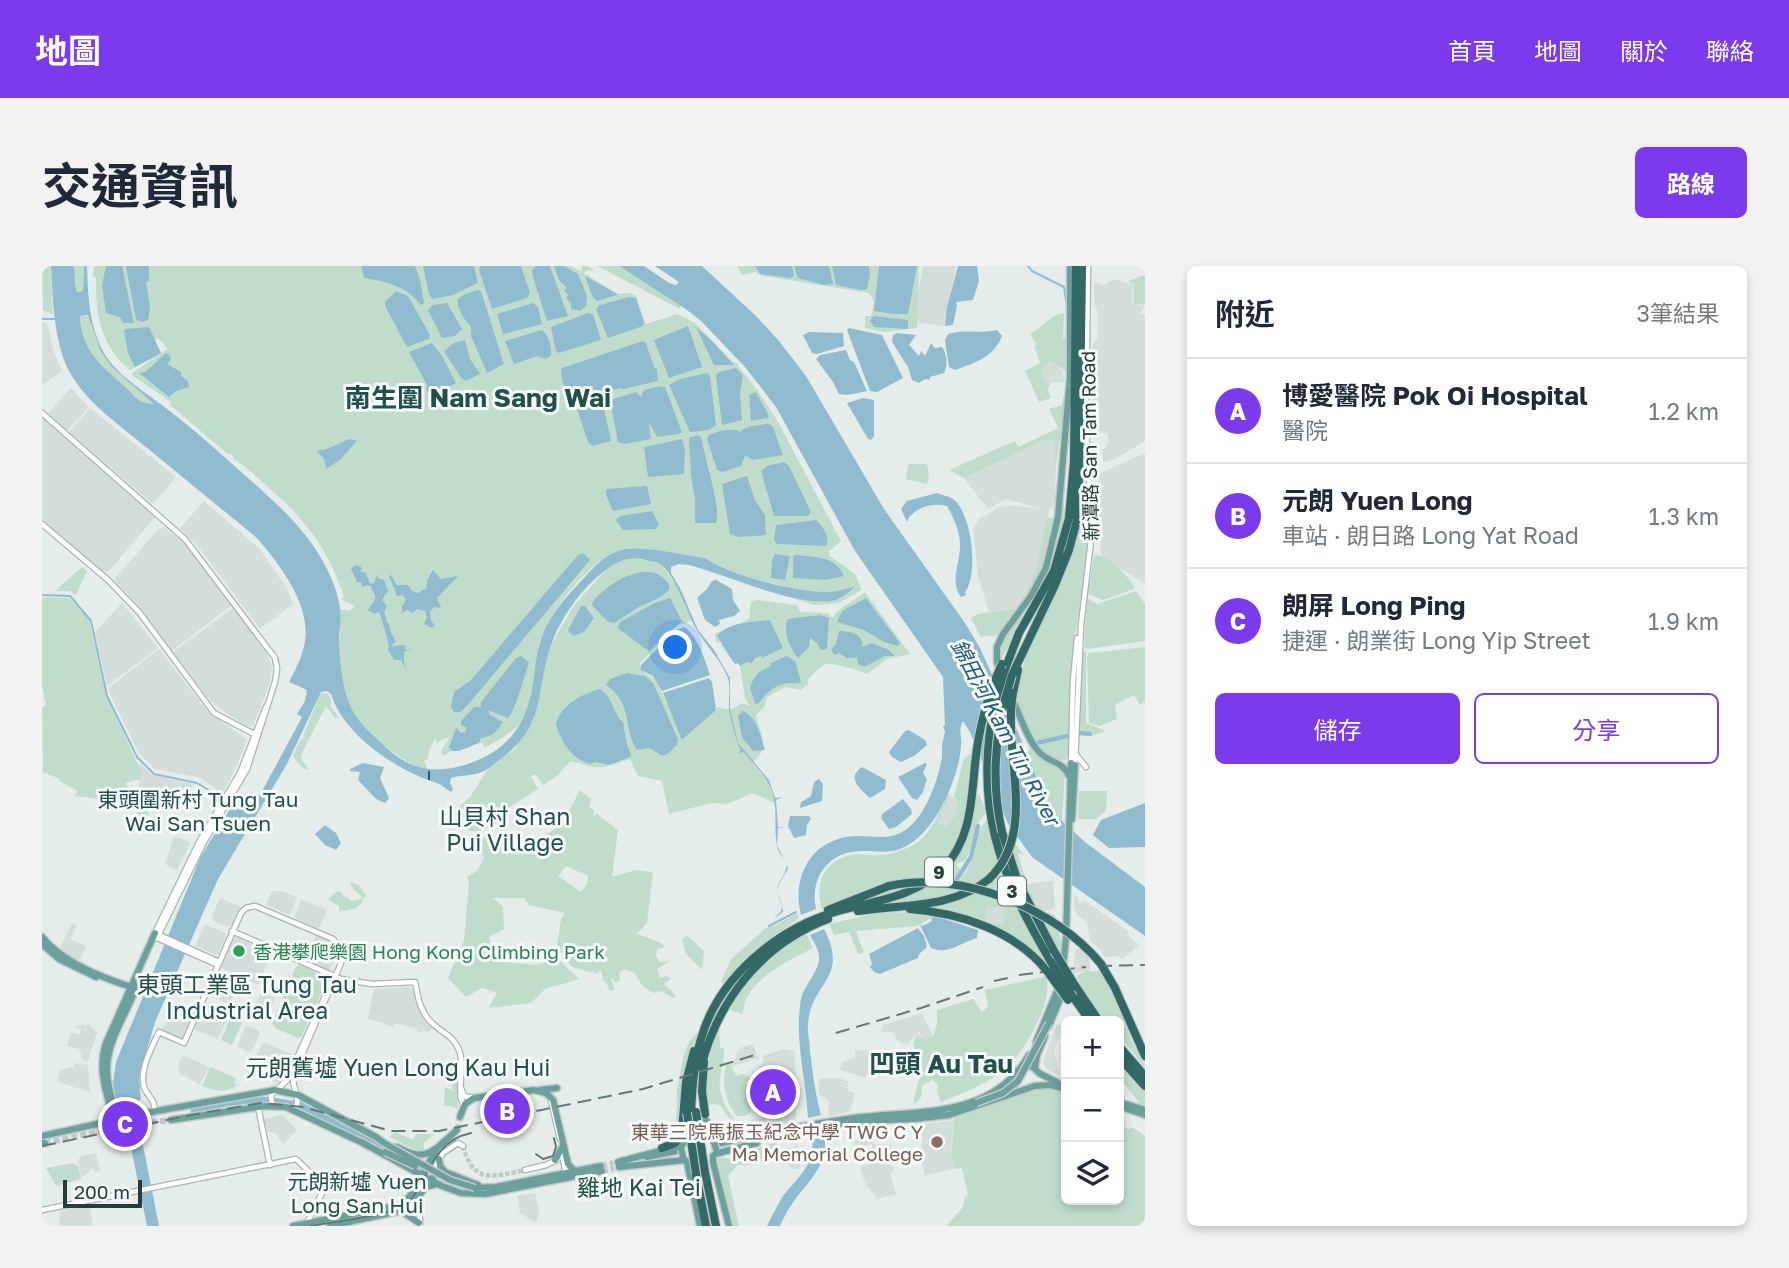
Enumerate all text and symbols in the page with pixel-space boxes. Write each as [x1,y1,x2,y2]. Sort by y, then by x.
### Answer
text: 地圖 [35,31,101,70]
text: 首頁 [1448,36,1496,65]
text: 地圖 [1534,36,1582,65]
text: 關於 [1620,36,1668,65]
text: 聯絡 [1706,36,1754,65]
button: 路線 [1635,147,1747,218]
text: 交通資訊 [42,156,238,215]
text: 附近 [1215,296,1275,332]
text: 3筆結果 [1637,299,1719,327]
street label: 新潭路 San Tam Road [1076,351,1102,541]
text: 博愛醫院 Pok Oi Hospital [1282,380,1588,411]
district label: 南生圍 Nam Sang Wai [345,382,611,413]
text: A [1230,397,1246,425]
text: 1.2 km [1649,397,1719,425]
text: 醫院 [1282,416,1328,444]
text: 元朗 Yuen Long [1282,485,1473,516]
text: B [1230,502,1246,530]
text: 1.3 km [1648,502,1719,530]
text: 車站 · 朗日路 Long Yat Road [1282,521,1579,549]
text: 朗屏 Long Ping [1282,590,1465,621]
text: C [1230,607,1246,635]
text: 1.9 km [1648,607,1719,635]
text: 捷運 · 朗業街 Long Yip Street [1282,626,1591,654]
your location [658,630,692,664]
water label: 錦田河 Kam Tin River [946,635,1067,832]
button: 儲存 [1215,693,1460,764]
button: 分享 [1474,693,1719,764]
district label: 東頭圍新村 Tung Tau Wai San Tsuen [98,786,298,836]
district label: 山貝村 Shan Pui Village [440,802,570,856]
road number: 9 [925,858,953,886]
road number: 3 [998,876,1026,906]
place label: 香港攀爬樂園 Hong Kong Climbing Park [253,940,605,963]
marker: 香港攀爬樂園 Hong Kong Climbing Park [231,943,247,959]
district label: 東頭工業區 Tung Tau Industrial Area [137,970,357,1024]
map controls [1061,1016,1124,1205]
button: + [1061,1016,1124,1079]
district label: 凹頭 Au Tau [869,1048,1013,1079]
district label: 元朗舊墟 Yuen Long Kau Hui [246,1053,550,1081]
pin: A [750,1066,796,1118]
button: − [1061,1079,1124,1142]
pin: B [484,1085,530,1137]
pin: C [102,1098,148,1150]
place label: 東華三院馬振玉紀念中學 TWG C Y Ma Memorial College [631,1120,923,1165]
marker: 東華三院馬振玉紀念中學 TWG C Y Ma Memorial College [929,1134,945,1150]
button: layers [1061,1142,1124,1205]
district label: 元朗新墟 Yuen Long San Hui [287,1168,427,1218]
district label: 雞地 Kai Tei [577,1173,701,1201]
scale bar [63,1177,142,1209]
text: 200 m [74,1180,130,1203]

